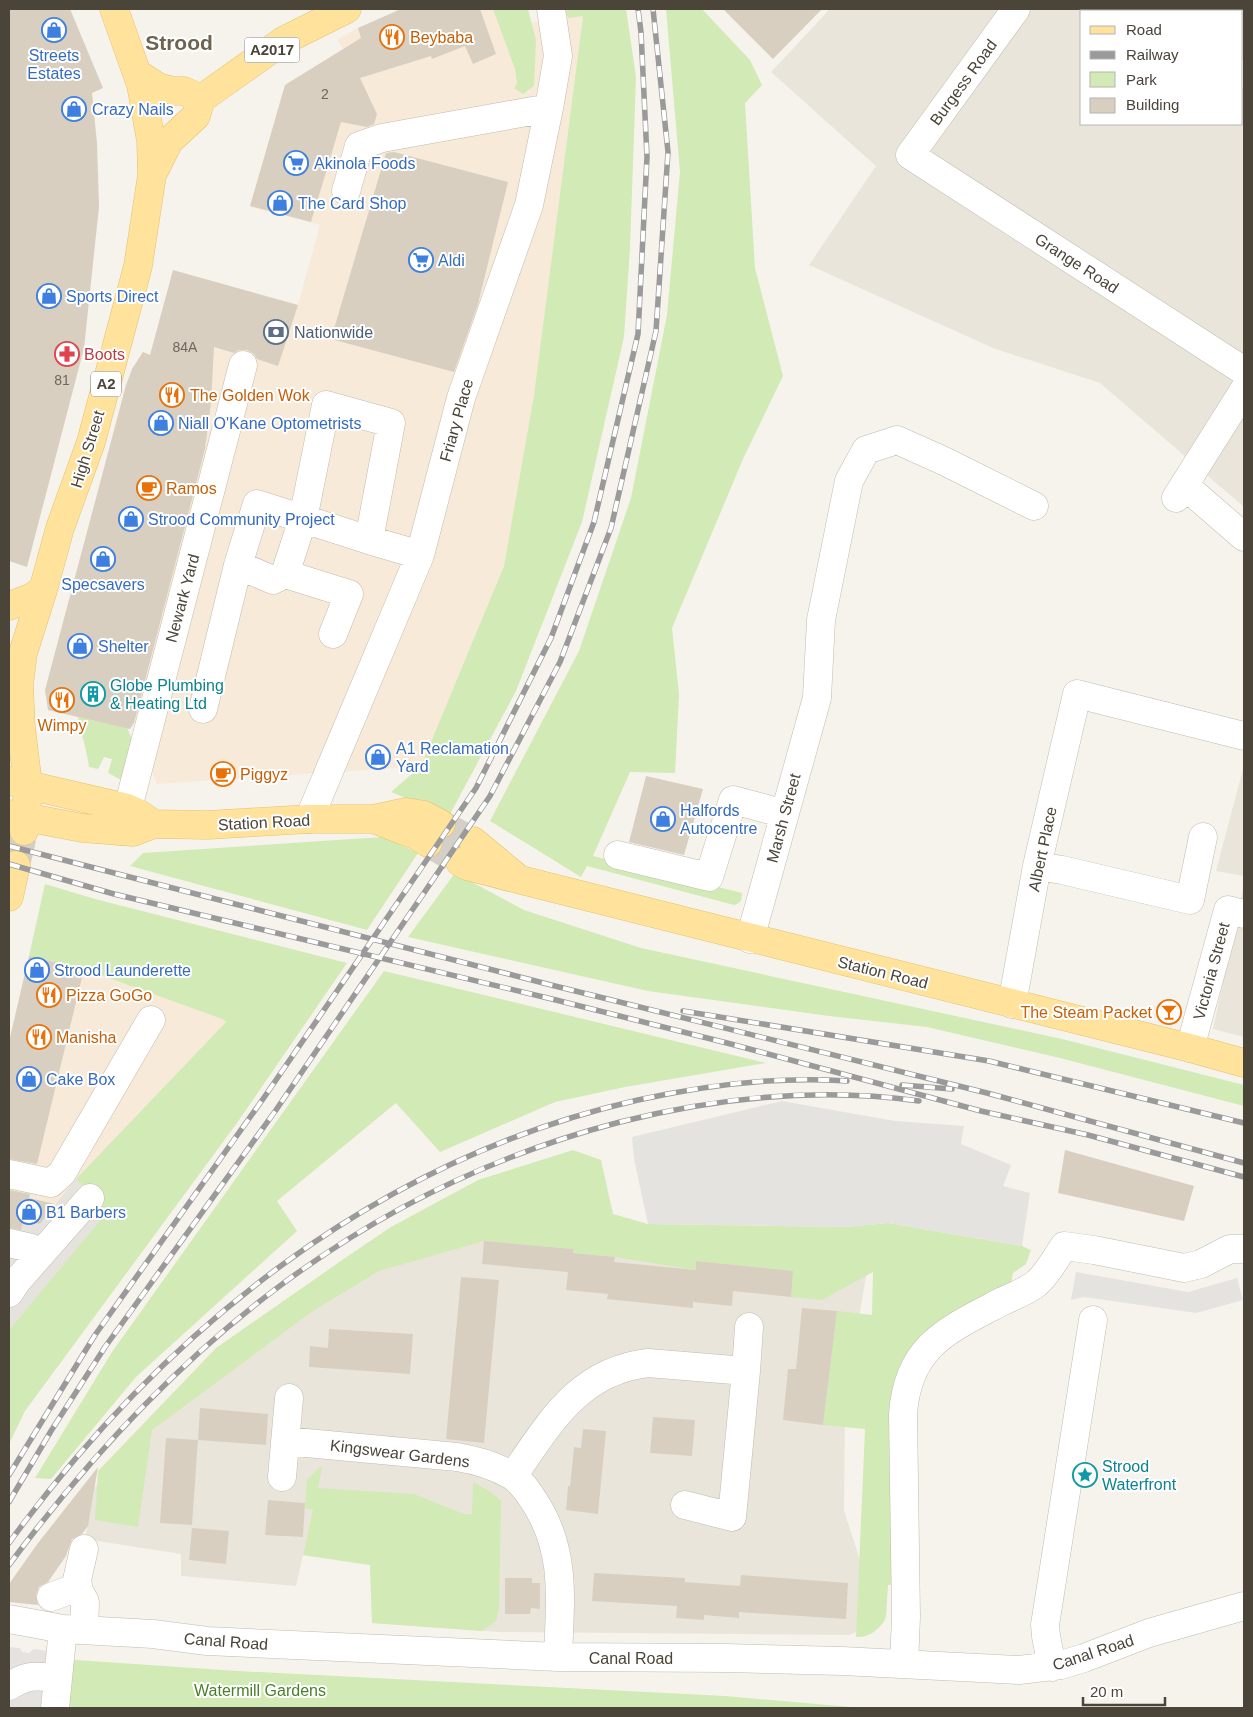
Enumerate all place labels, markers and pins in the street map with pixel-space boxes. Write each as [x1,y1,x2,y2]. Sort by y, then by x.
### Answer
shop icon: Streets Estates [41,17,67,43]
restaurant icon: Beybaba [379,24,405,50]
place label: Beybaba [410,29,473,46]
place label: Streets Estates [27,47,81,82]
shop icon: Crazy Nails [61,96,87,122]
place label: Crazy Nails [92,101,174,118]
supermarket icon: Akinola Foods [283,150,309,176]
place label: Akinola Foods [314,155,415,172]
shop icon: The Card Shop [267,190,293,216]
place label: The Card Shop [298,195,407,212]
supermarket icon: Aldi [408,247,434,273]
place label: Aldi [438,252,465,269]
shop icon: Sports Direct [36,283,62,309]
place label: Sports Direct [66,288,159,305]
bank icon: Nationwide [263,319,289,345]
place label: Nationwide [294,324,373,341]
pharmacy icon: Boots [54,341,80,367]
place label: Boots [84,346,125,363]
restaurant icon: The Golden Wok [159,382,185,408]
place label: The Golden Wok [190,387,311,404]
shop icon: Niall O'Kane Optometrists [148,410,174,436]
place label: Niall O'Kane Optometrists [178,415,362,432]
cafe icon: Ramos [136,475,162,501]
place label: Ramos [166,480,217,497]
shop icon: Strood Community Project [118,506,144,532]
place label: Strood Community Project [148,511,335,528]
shop icon: Specsavers [90,546,116,572]
place label: Specsavers [61,576,145,593]
shop icon: Shelter [67,633,93,659]
place label: Shelter [98,638,149,655]
place label: Globe Plumbing & Heating Ltd [110,677,224,712]
building icon: Globe Plumbing & Heating Ltd [80,681,106,707]
restaurant icon: Wimpy [49,687,75,713]
place label: Wimpy [38,717,86,734]
place label: A1 Reclamation Yard [396,740,509,775]
shop icon: A1 Reclamation Yard [365,744,391,770]
cafe icon: Piggyz [210,761,236,787]
place label: Piggyz [240,766,288,783]
place label: Halfords Autocentre [680,802,757,837]
shop icon: Halfords Autocentre [650,806,676,832]
shop icon: Strood Launderette [24,957,50,983]
place label: Strood Launderette [54,962,191,979]
restaurant icon: Pizza GoGo [36,982,62,1008]
place label: Pizza GoGo [66,987,152,1004]
bar icon: The Steam Packet [1156,999,1182,1025]
place label: The Steam Packet [1020,1004,1153,1021]
restaurant icon: Manisha [26,1024,52,1050]
place label: Manisha [56,1029,117,1046]
shop icon: Cake Box [16,1066,42,1092]
place label: Cake Box [46,1071,115,1088]
shop icon: B1 Barbers [16,1199,42,1225]
place label: B1 Barbers [46,1204,126,1221]
place label: Strood Waterfront [1102,1458,1177,1493]
place icon: Strood Waterfront [1072,1462,1098,1488]

